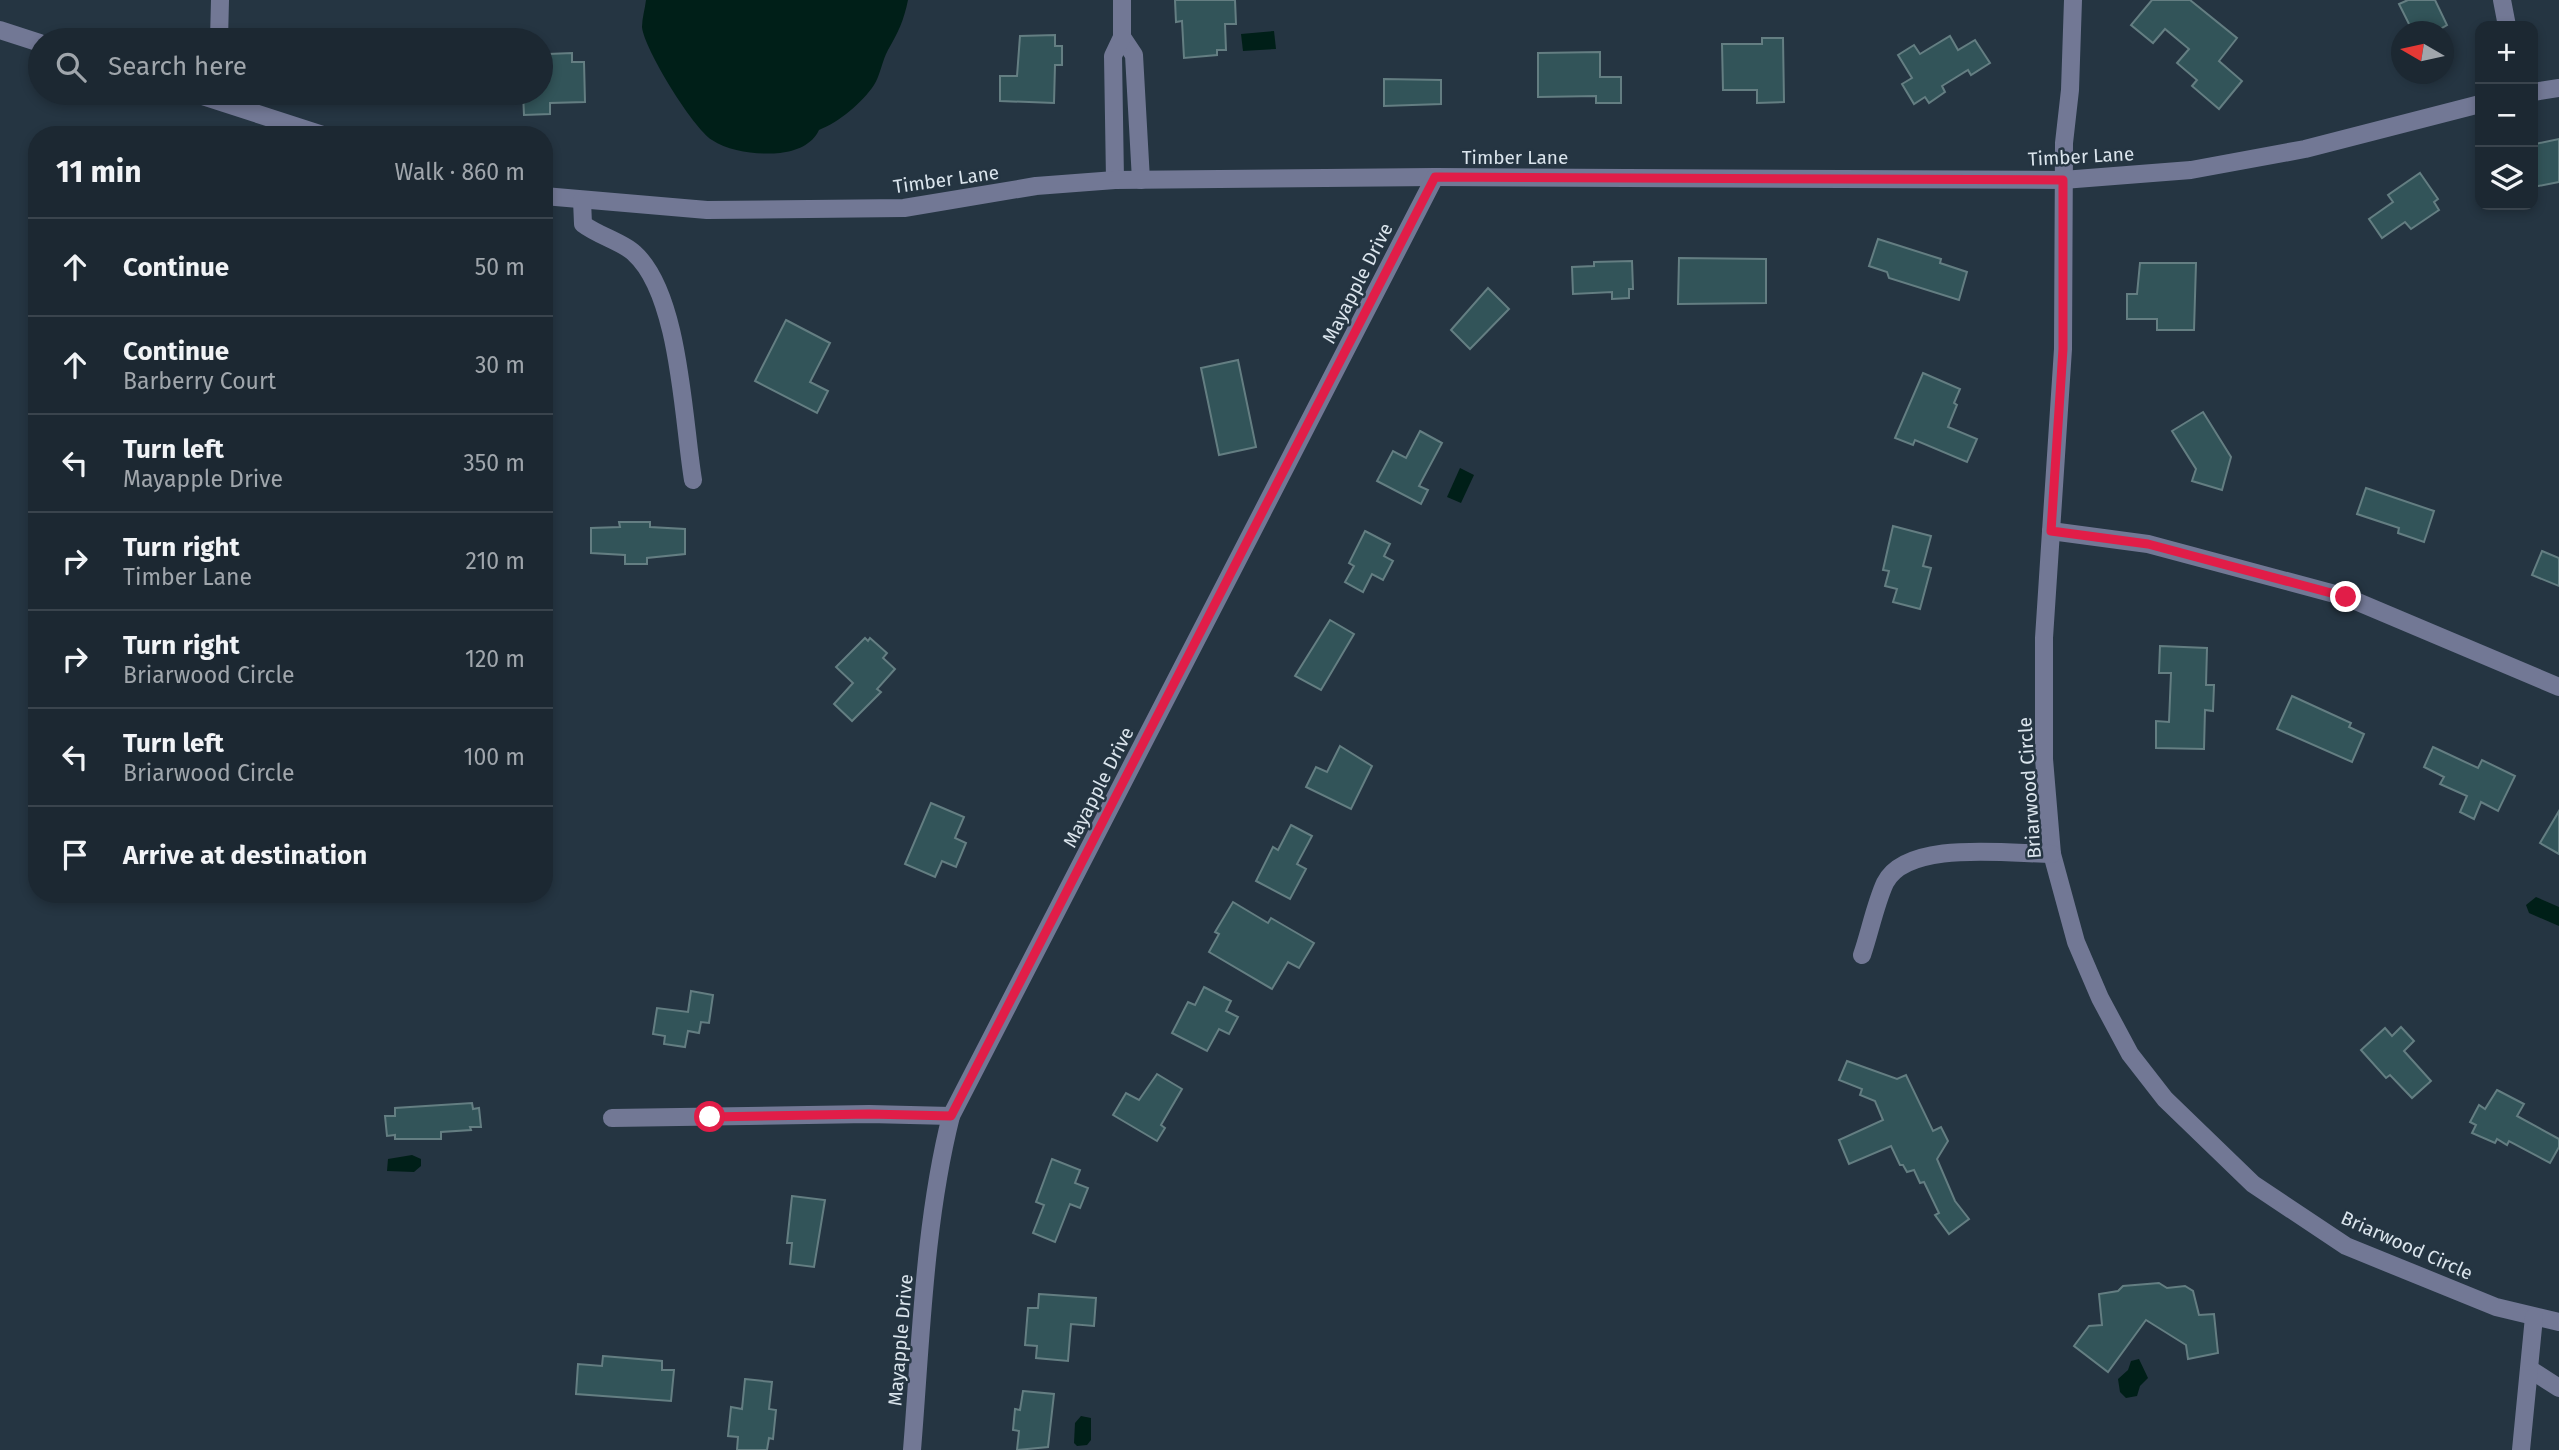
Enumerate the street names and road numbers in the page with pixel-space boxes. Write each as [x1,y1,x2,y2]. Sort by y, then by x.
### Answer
street label: Timber Lane [2027,142,2135,171]
street label: Timber Lane [1462,146,1568,169]
street label: Timber Lane [892,161,1000,198]
street label: Mayapple Drive [1317,219,1398,347]
street label: Briarwood Circle [2013,716,2046,860]
street label: Mayapple Drive [1058,723,1139,851]
street label: Briarwood Circle [2337,1206,2476,1285]
street label: Mayapple Drive [883,1273,918,1407]

